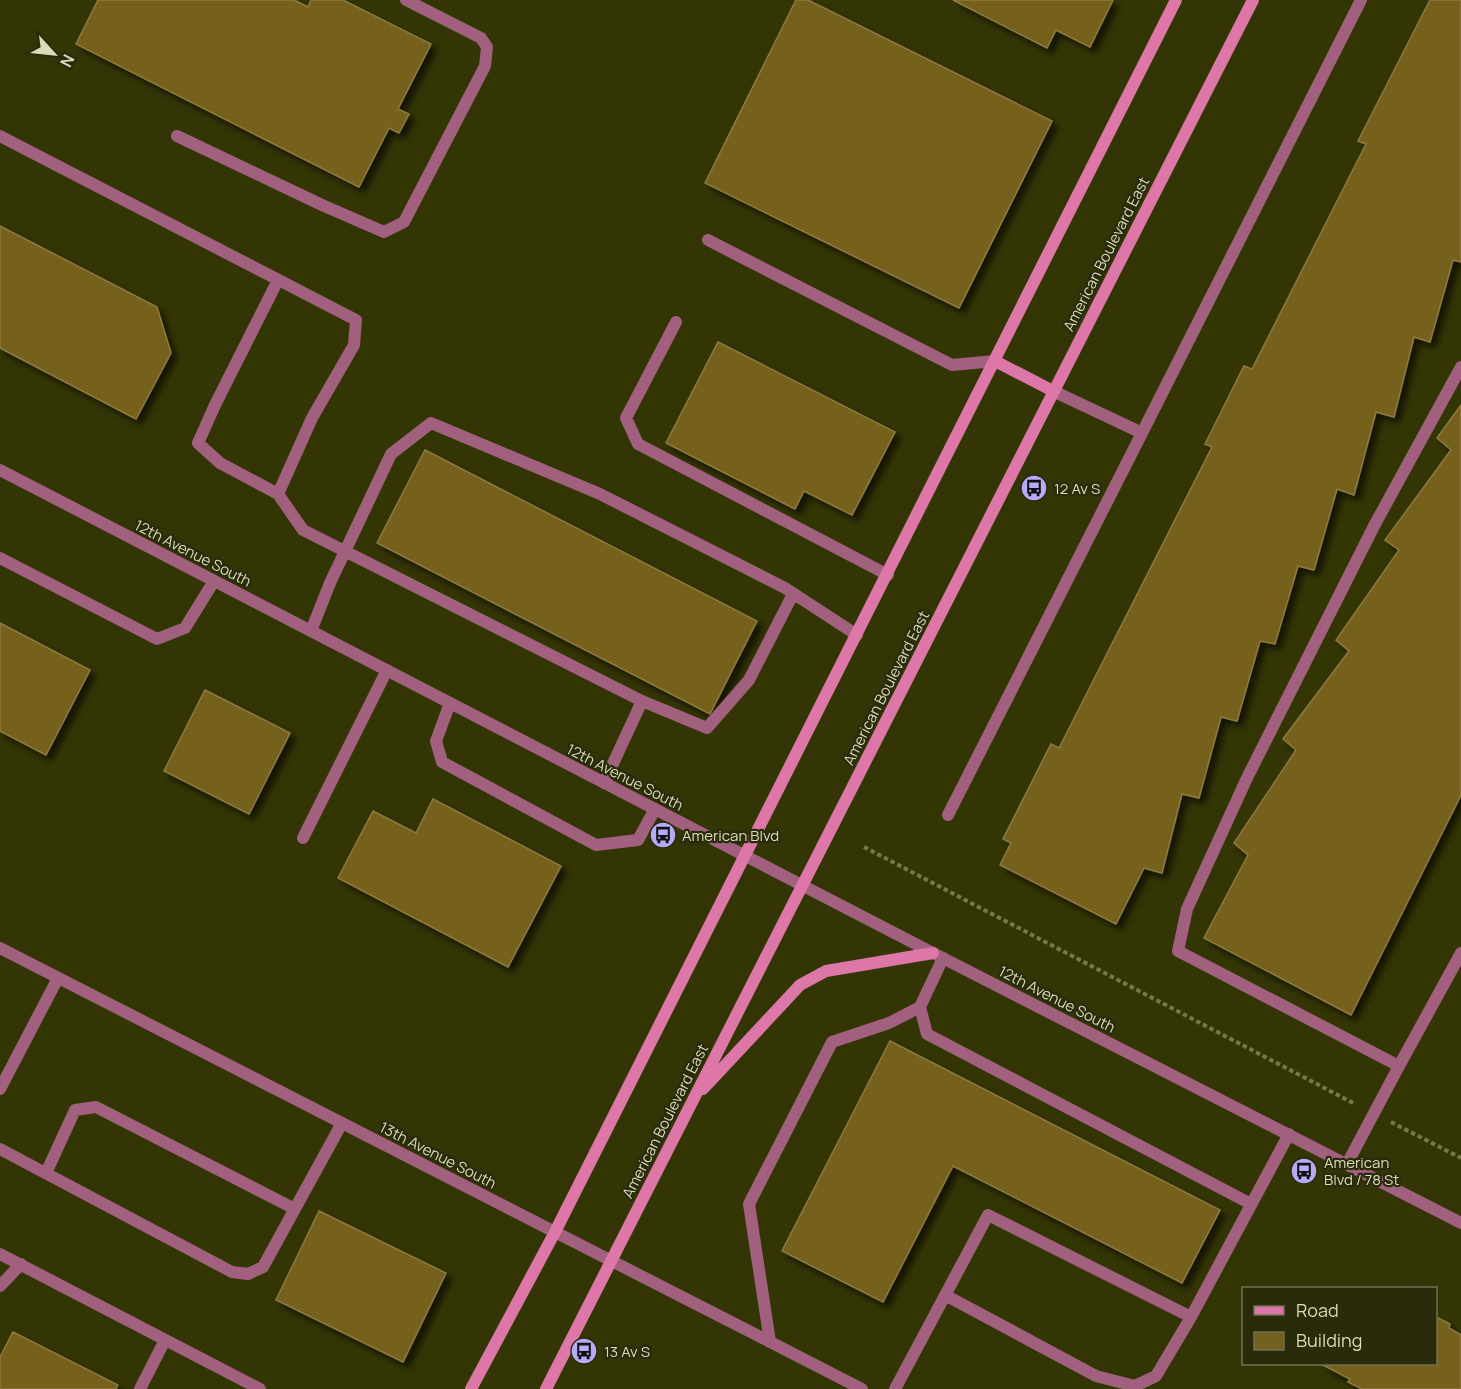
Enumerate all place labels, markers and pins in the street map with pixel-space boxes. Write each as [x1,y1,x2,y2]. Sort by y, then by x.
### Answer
bus stop icon: 12 Av S [1019,473,1049,503]
place label: 12 Av S [1054,478,1100,499]
bus stop icon: American Blvd [648,820,678,850]
place label: American Blvd [682,825,779,846]
place label: American Blvd / 78 St [1324,1152,1399,1190]
bus stop icon: American Blvd / 78 St [1289,1156,1319,1186]
bus stop icon: 13 Av S [569,1336,599,1366]
place label: 13 Av S [604,1341,650,1362]

